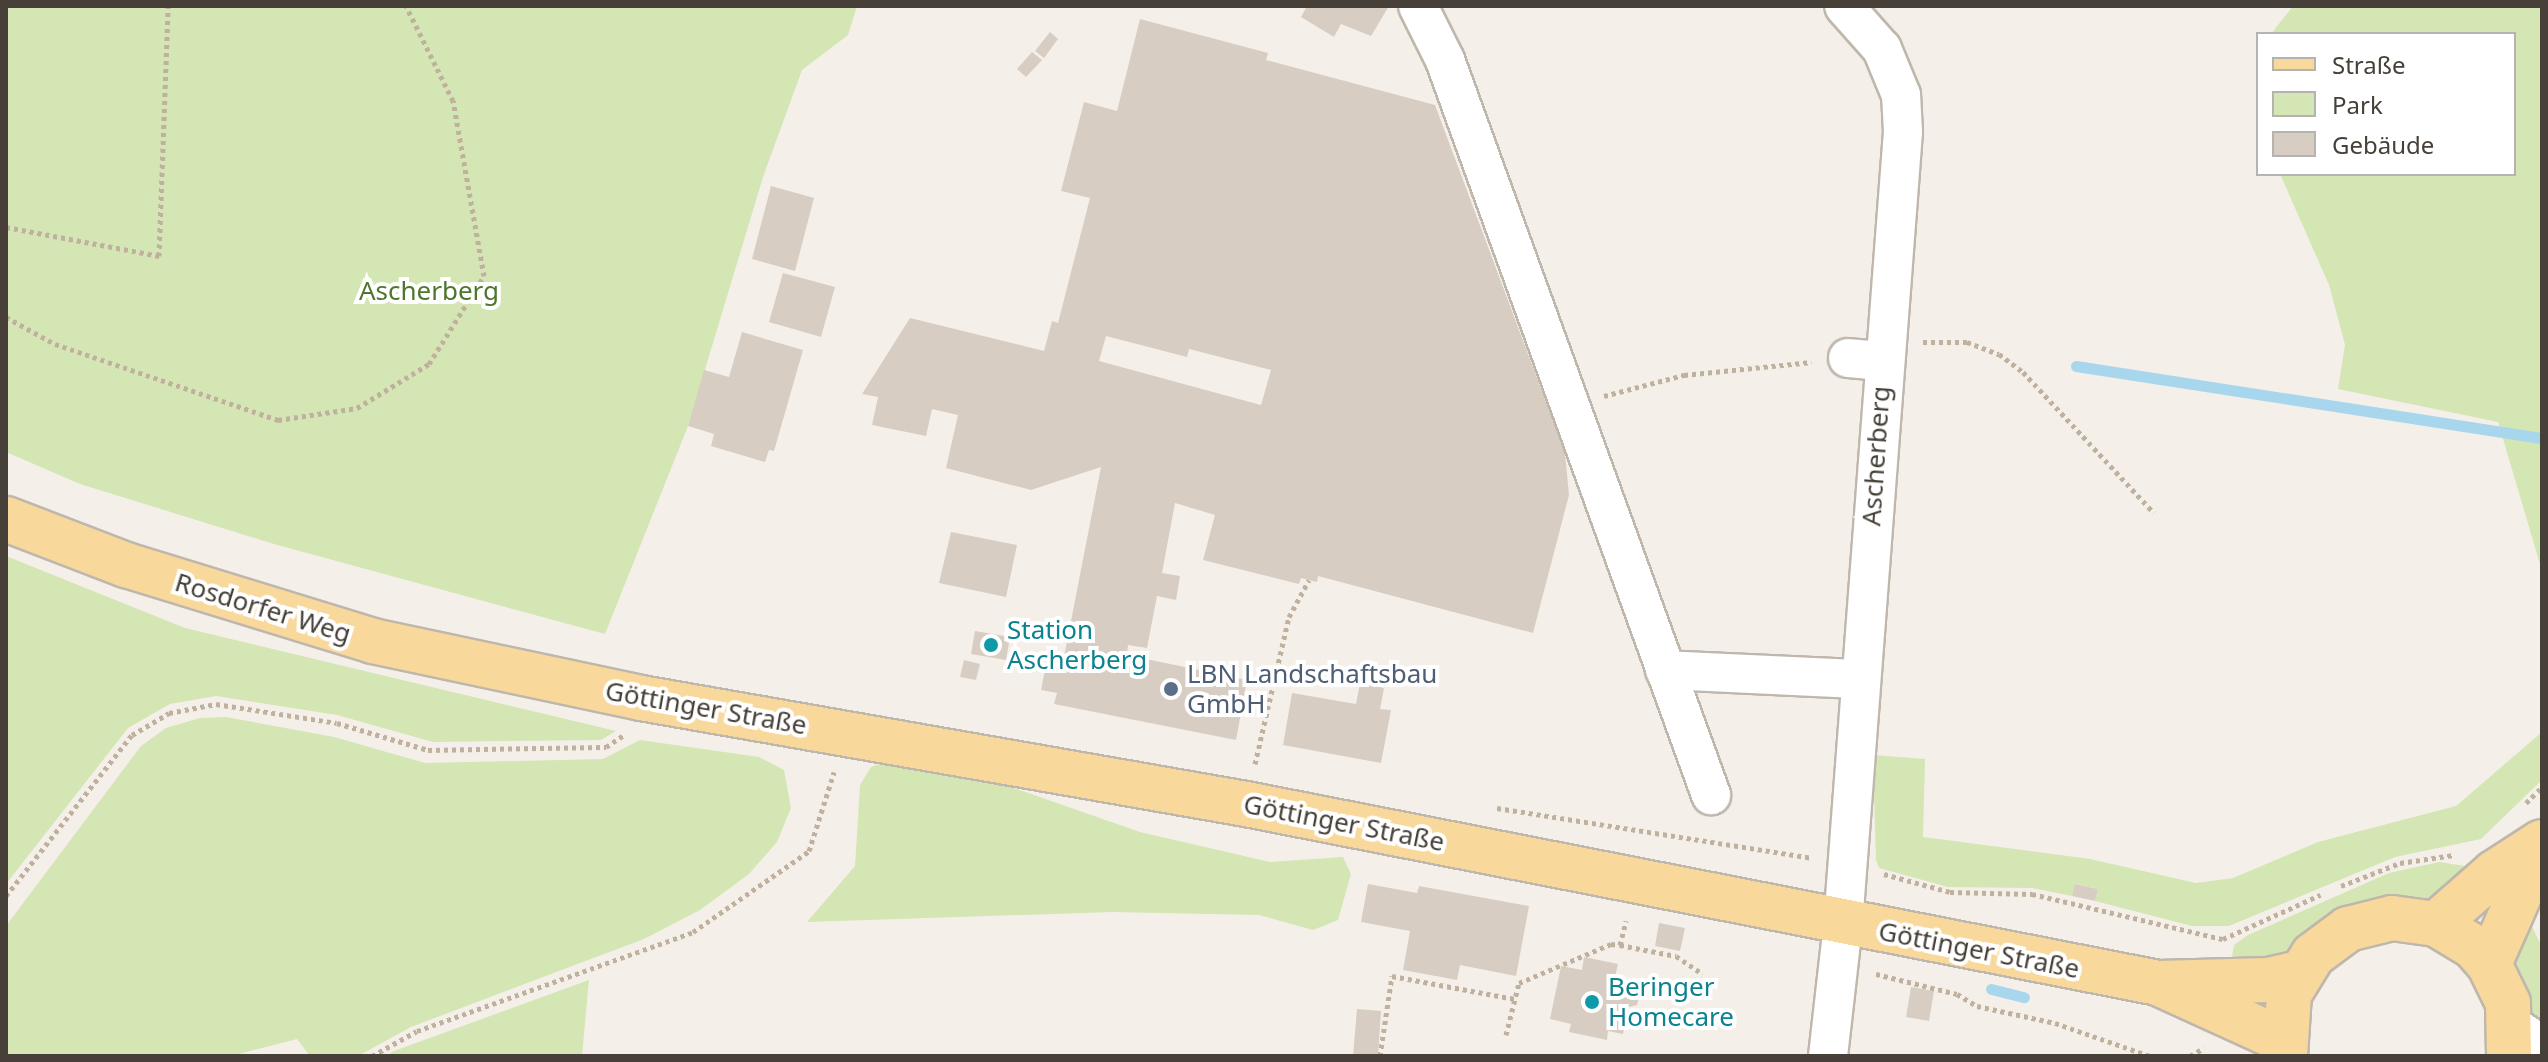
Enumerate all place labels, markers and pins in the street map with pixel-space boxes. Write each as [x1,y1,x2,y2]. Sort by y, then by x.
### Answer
place label: Station Ascherberg [1007,614,1147,676]
marker: Station Ascherberg [982,636,1000,654]
place label: LBN Landschaftsbau GmbH [1187,658,1437,720]
marker: LBN Landschaftsbau GmbH [1162,680,1180,698]
place label: Beringer Homecare [1608,971,1734,1032]
marker: Beringer Homecare [1583,993,1601,1011]

